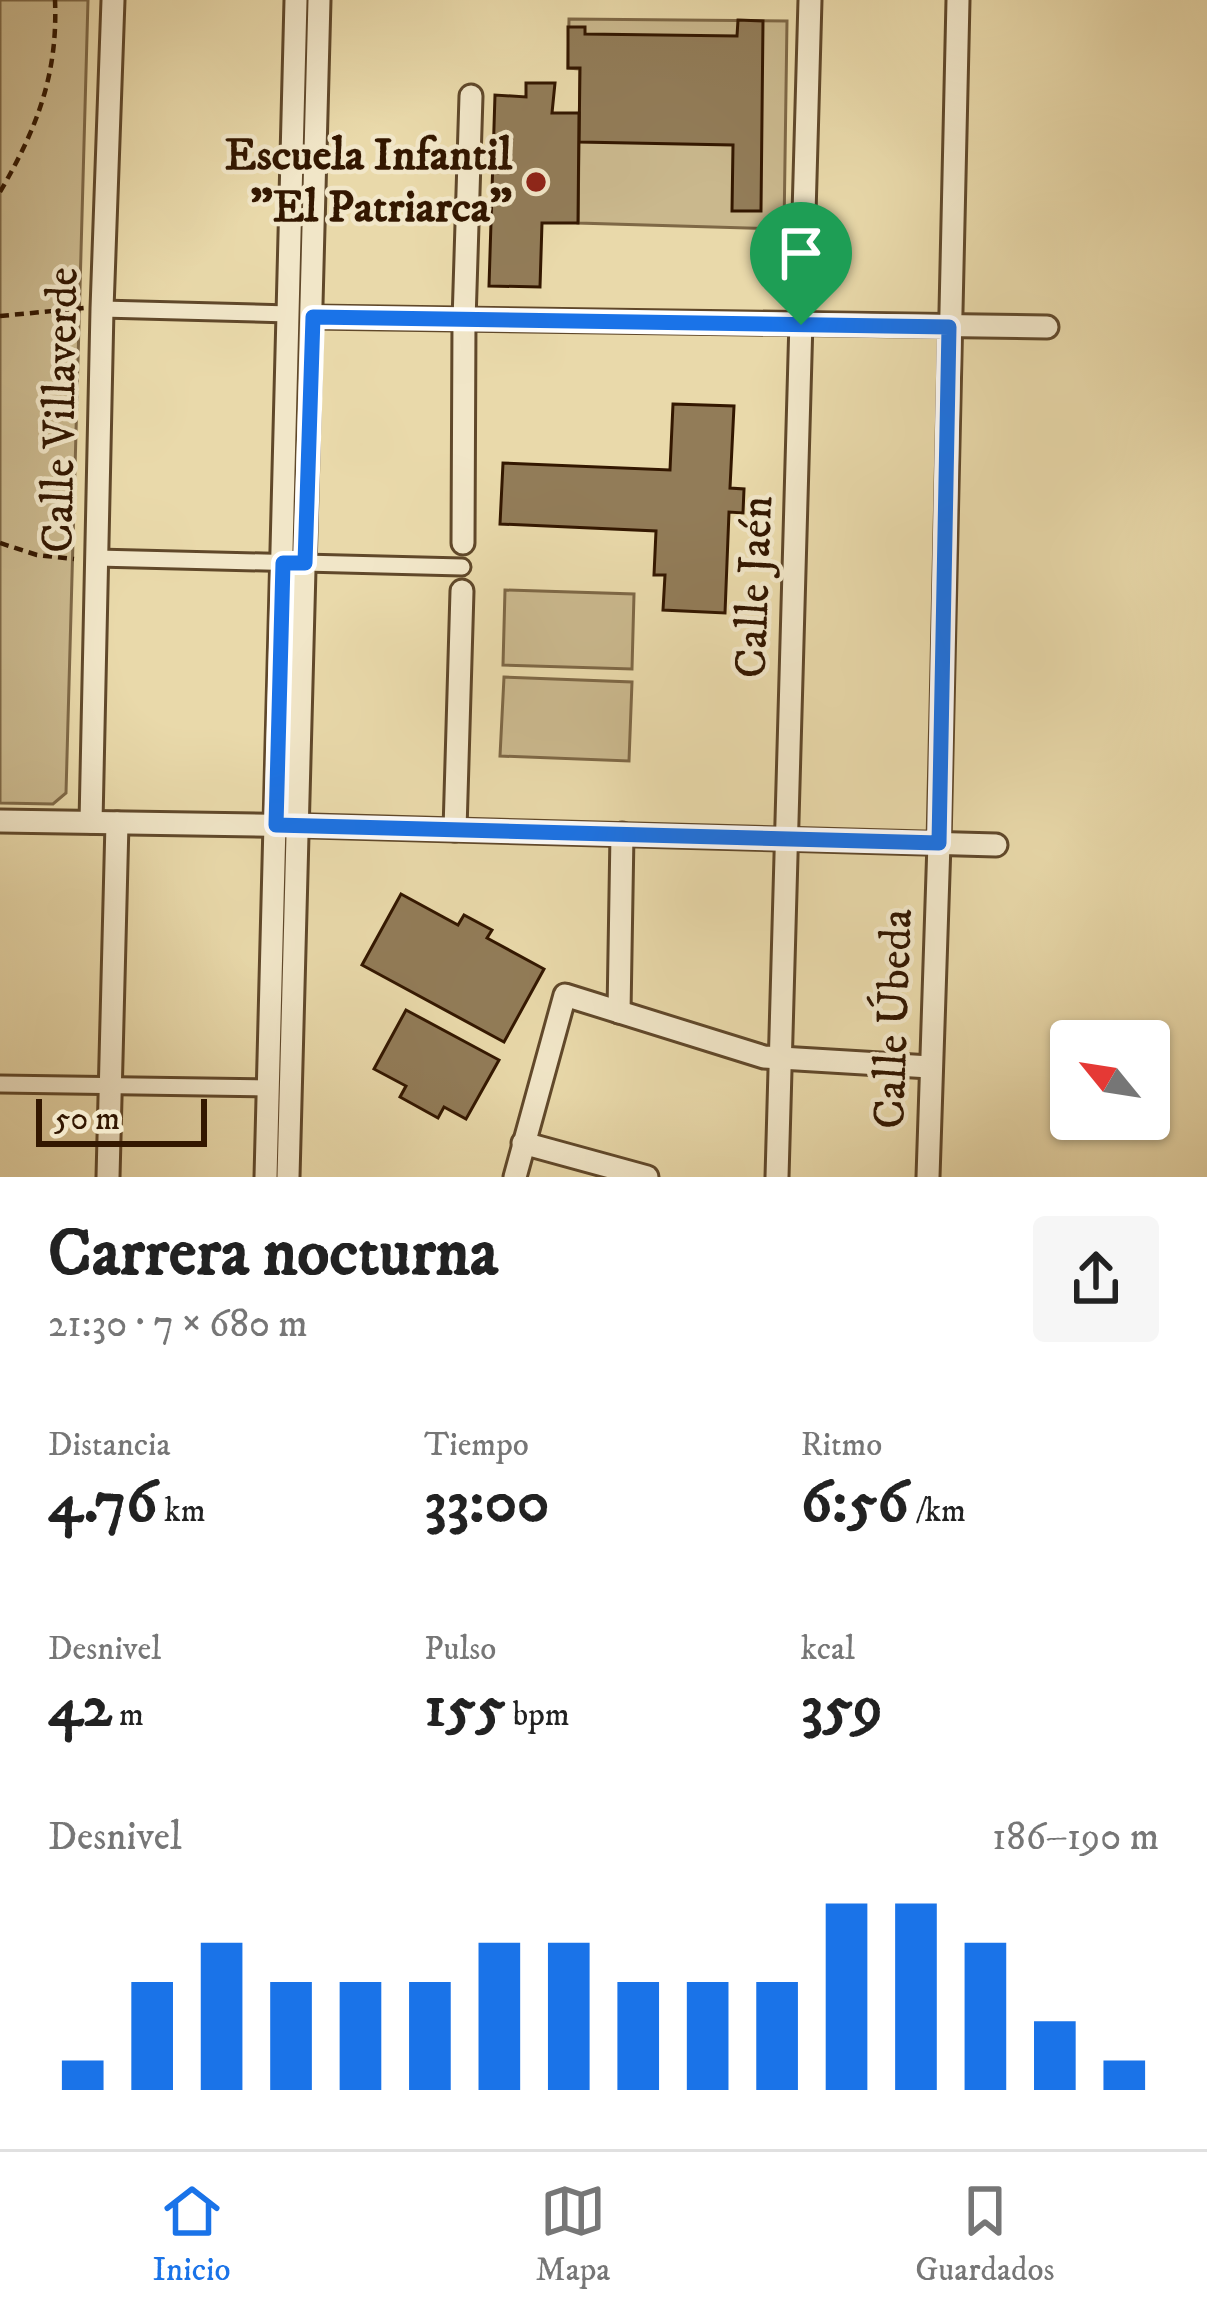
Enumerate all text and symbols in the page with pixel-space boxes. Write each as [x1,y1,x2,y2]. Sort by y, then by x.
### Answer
place label: Escuela Infantil "El Patriarca" [225,128,512,236]
marker: Escuela Infantil "El Patriarca" [523,169,549,195]
pin [750,202,852,325]
icon: arrive [768,220,834,286]
street label: Calle Villaverde [31,267,91,553]
street label: Calle Jaén [724,495,786,679]
street label: Calle Úbeda [862,908,926,1130]
north arrow [1050,1020,1170,1140]
map controls [1050,1020,1170,1140]
scale bar [36,1093,207,1146]
text: 50 m [54,1099,120,1140]
text: Carrera nocturna [48,1214,498,1296]
button: share [1033,1216,1159,1342]
text: 21:30 · 7 × 680 m [48,1300,308,1349]
text: Distancia [48,1425,171,1466]
text: Tiempo [424,1425,529,1466]
text: Ritmo [801,1425,882,1466]
text: 4.76 [48,1466,157,1541]
text: 33:00 [424,1466,549,1541]
text: 6:56 [801,1466,909,1541]
text: km [157,1491,205,1532]
text: /km [909,1491,966,1532]
text: Desnivel [48,1629,161,1670]
text: Pulso [424,1629,496,1670]
text: kcal [801,1629,855,1670]
text: 42 [48,1670,112,1745]
text: 155 [424,1670,506,1745]
text: 359 [801,1670,883,1745]
text: m [112,1695,144,1736]
text: bpm [506,1695,570,1736]
text: Desnivel [48,1813,182,1862]
text: 186–190 m [992,1813,1159,1862]
tab: Inicio [152,2178,231,2291]
tab: Mapa [536,2178,610,2291]
tab: Guardados [915,2178,1054,2291]

